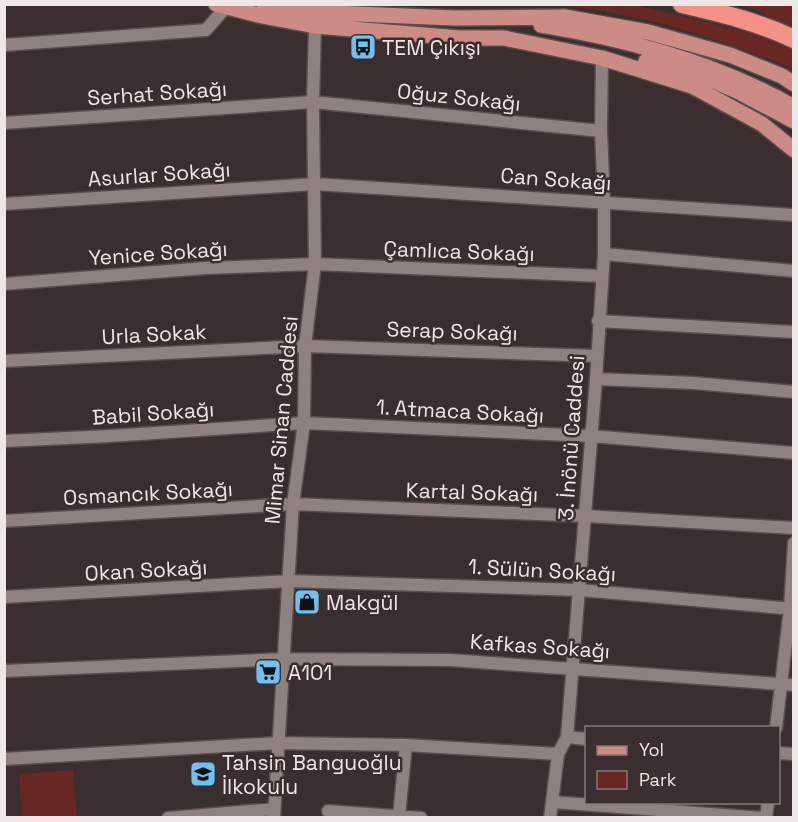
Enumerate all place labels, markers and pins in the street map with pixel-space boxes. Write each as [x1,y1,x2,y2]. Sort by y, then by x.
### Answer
bus stop icon: TEM Çıkışı [348,32,378,62]
place label: TEM Çıkışı [382,34,481,61]
shop icon: Makgül [292,587,322,617]
place label: Makgül [326,589,398,616]
supermarket icon: A101 [253,657,283,687]
place label: A101 [288,659,332,686]
place label: Tahsin Banguoğlu İlkokulu [222,749,402,800]
school or university icon: Tahsin Banguoğlu İlkokulu [188,759,218,789]

